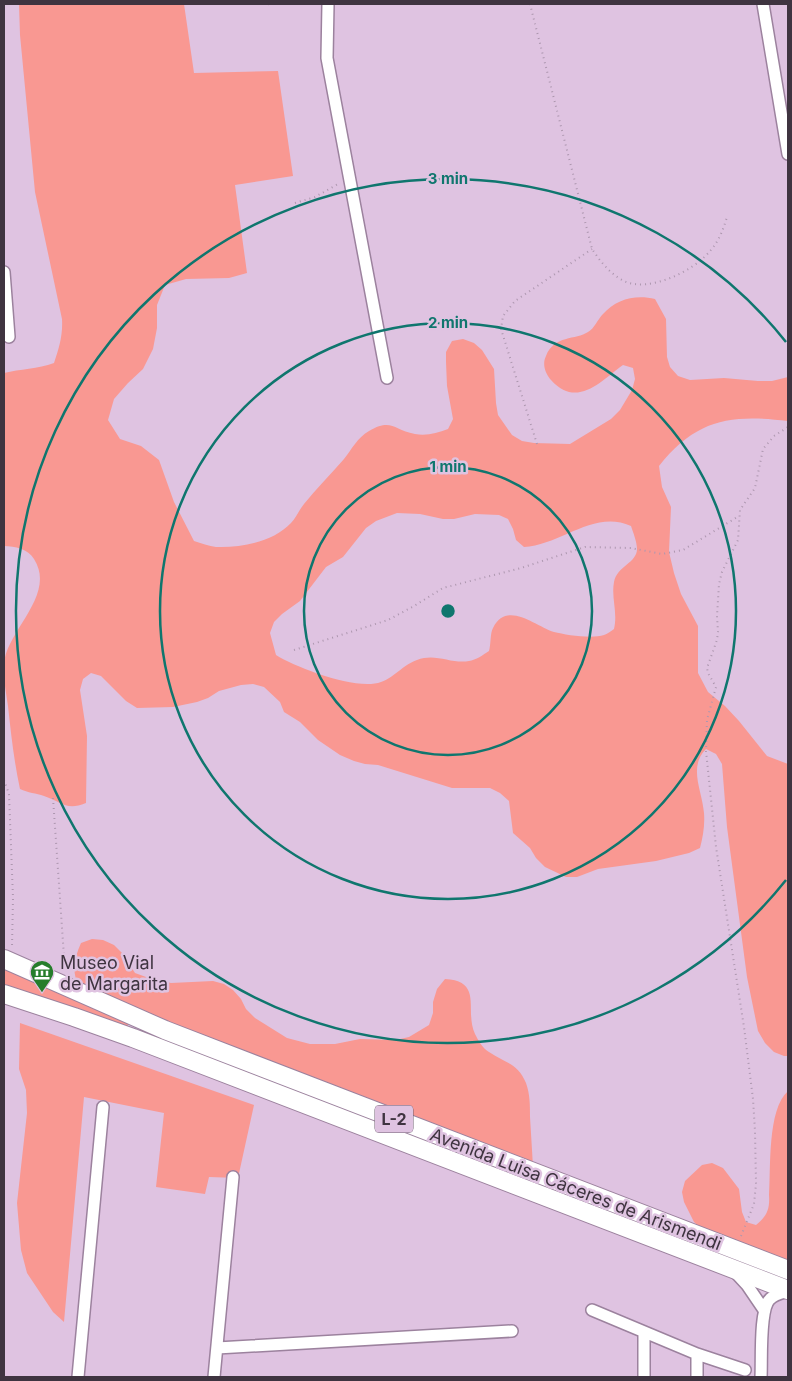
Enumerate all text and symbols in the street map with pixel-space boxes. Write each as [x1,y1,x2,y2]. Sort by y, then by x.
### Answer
text: 3 min [428,169,468,188]
text: 2 min [428,313,468,332]
text: 1 min [429,457,467,476]
centre of rings [439,602,457,620]
place label: Museo Vial de Margarita [60,952,168,994]
museum icon: Museo Vial de Margarita [29,959,55,993]
road number: L-2 [375,1106,413,1132]
street label: Avenida Luisa Cáceres de Arismendi [427,1124,725,1254]

